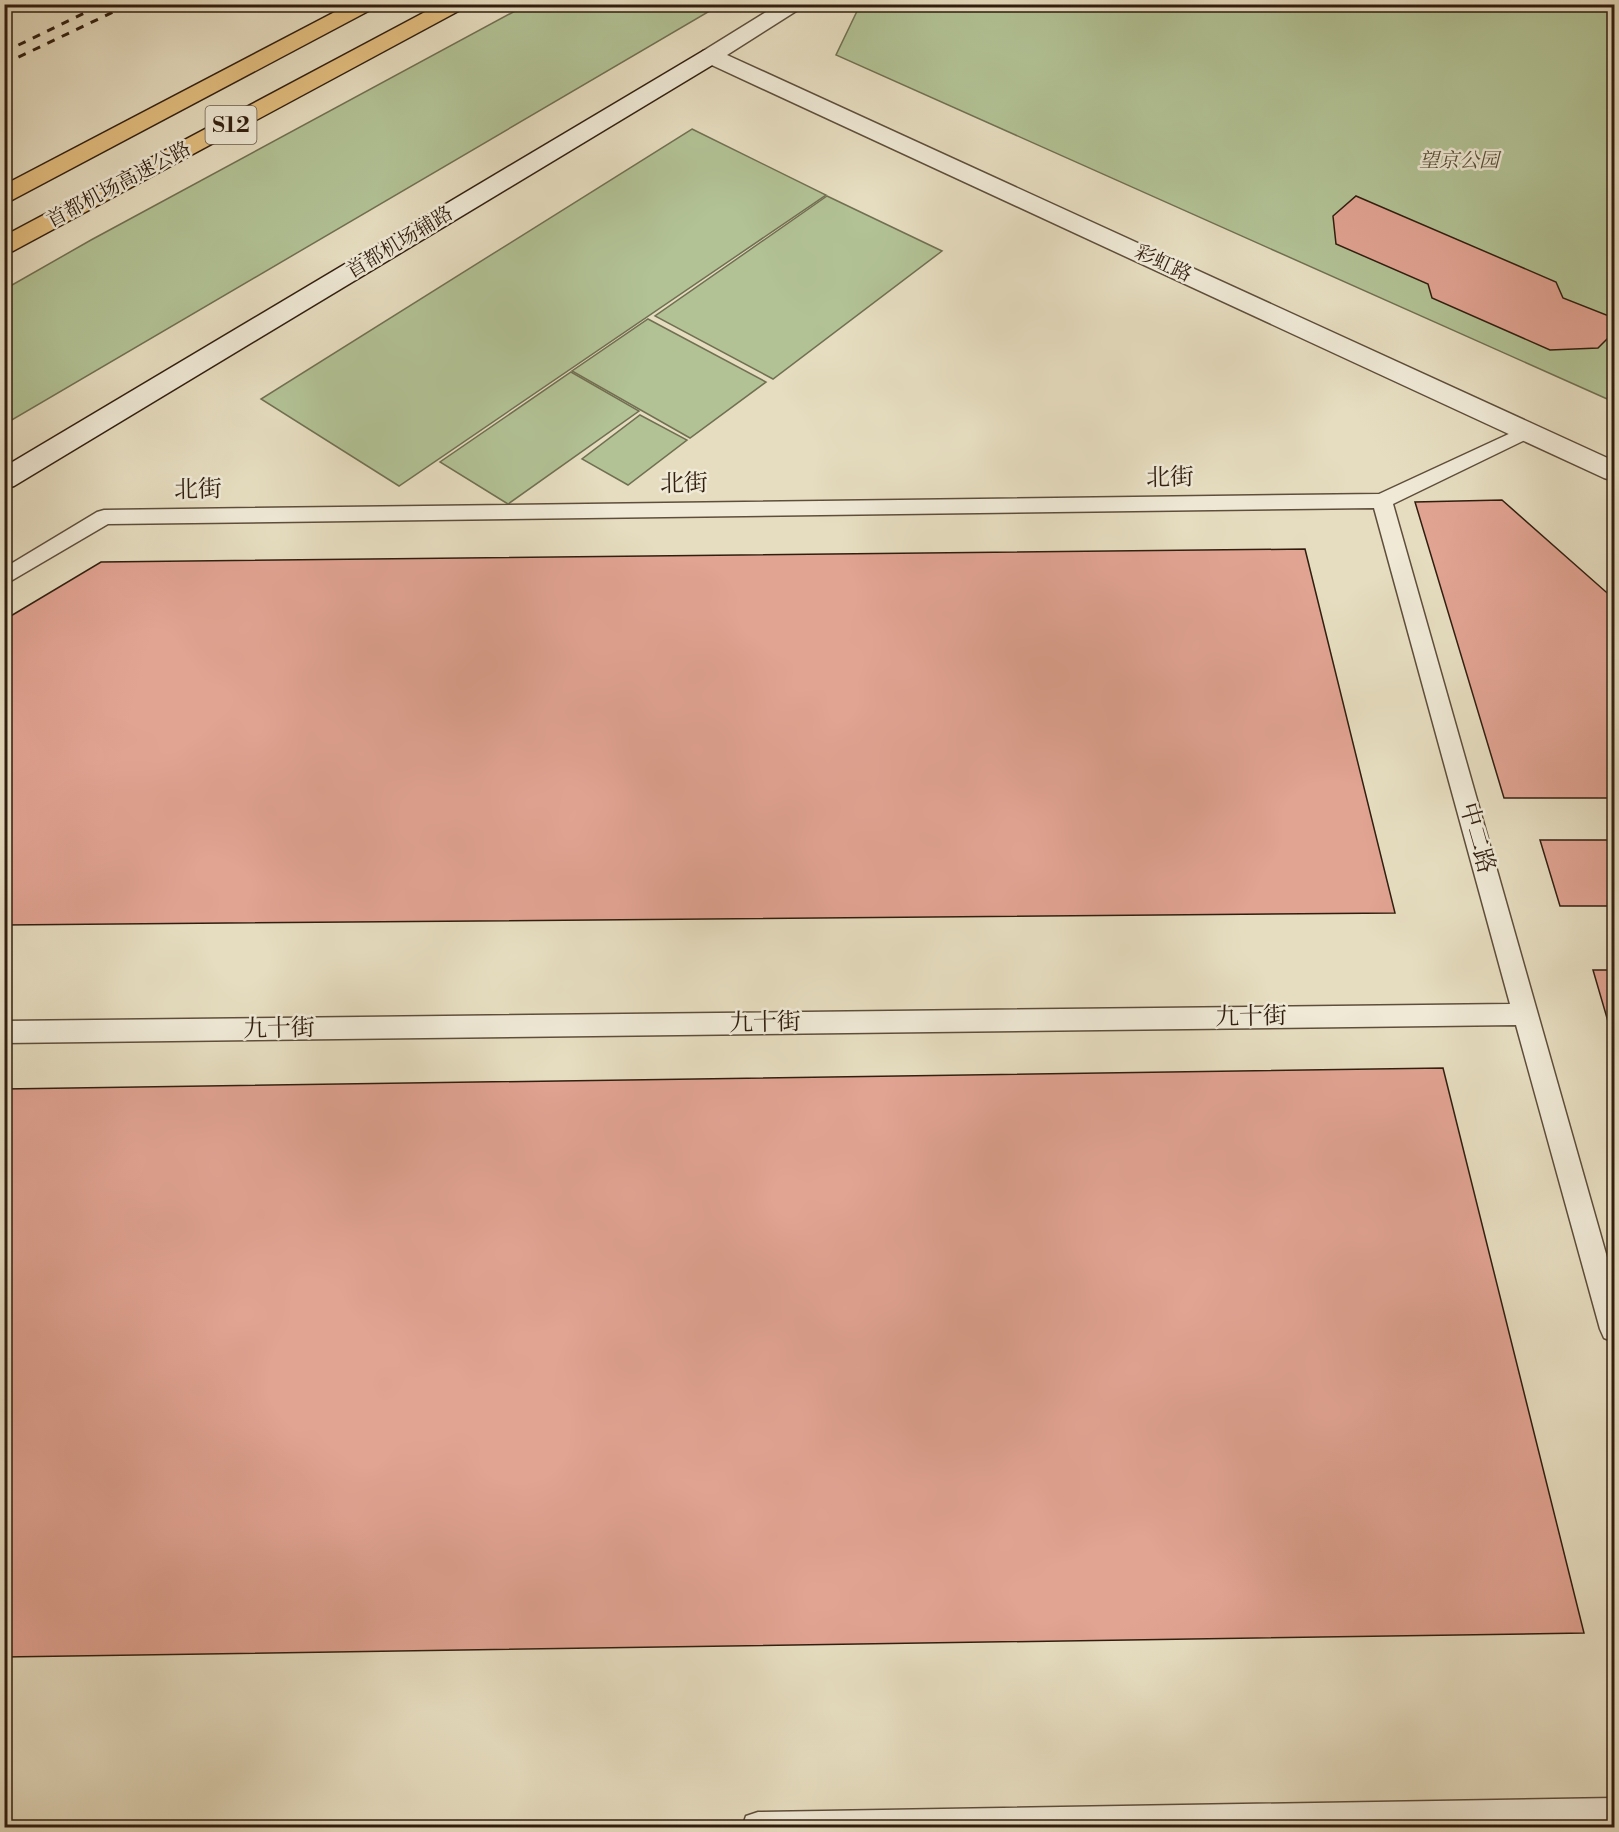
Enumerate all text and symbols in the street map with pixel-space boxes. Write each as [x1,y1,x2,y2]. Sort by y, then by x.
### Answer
road number: S12 [206,106,256,144]
street label: 首都机场高速公路 [42,136,196,234]
park label: 望京公园 [1419,149,1502,174]
street label: 首都机场辅路 [342,201,458,285]
street label: 彩虹路 [1131,240,1195,288]
street label: 北街 [1146,463,1194,493]
street label: 北街 [660,469,708,499]
street label: 北街 [174,475,222,505]
street label: 中二路 [1453,799,1501,877]
street label: 九十街 [1215,1001,1287,1033]
street label: 九十街 [729,1007,801,1039]
street label: 九十街 [243,1013,315,1045]

